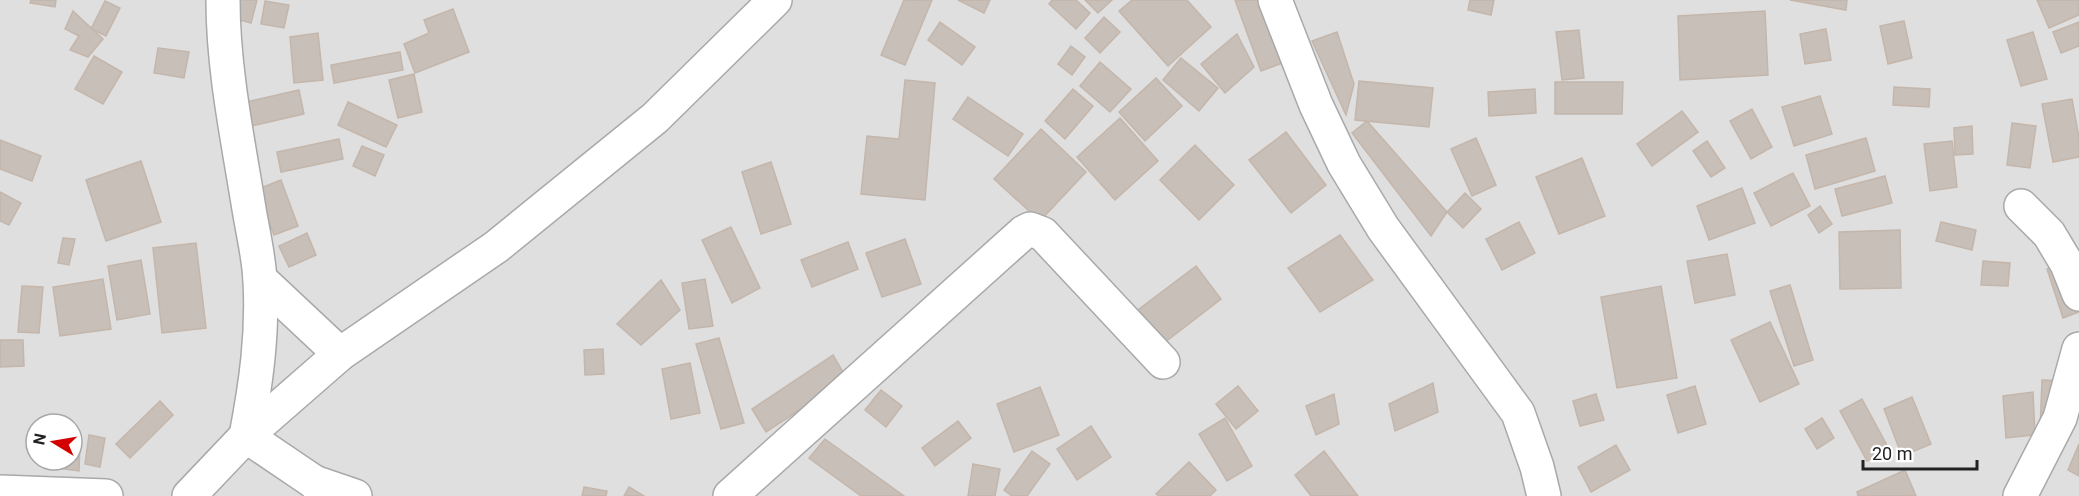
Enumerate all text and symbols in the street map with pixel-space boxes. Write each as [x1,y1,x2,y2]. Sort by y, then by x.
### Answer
north arrow [24,412,84,472]
text: N [29,432,50,447]
scale bar [1863,433,1977,471]
text: 20 m [1872,443,1912,464]

